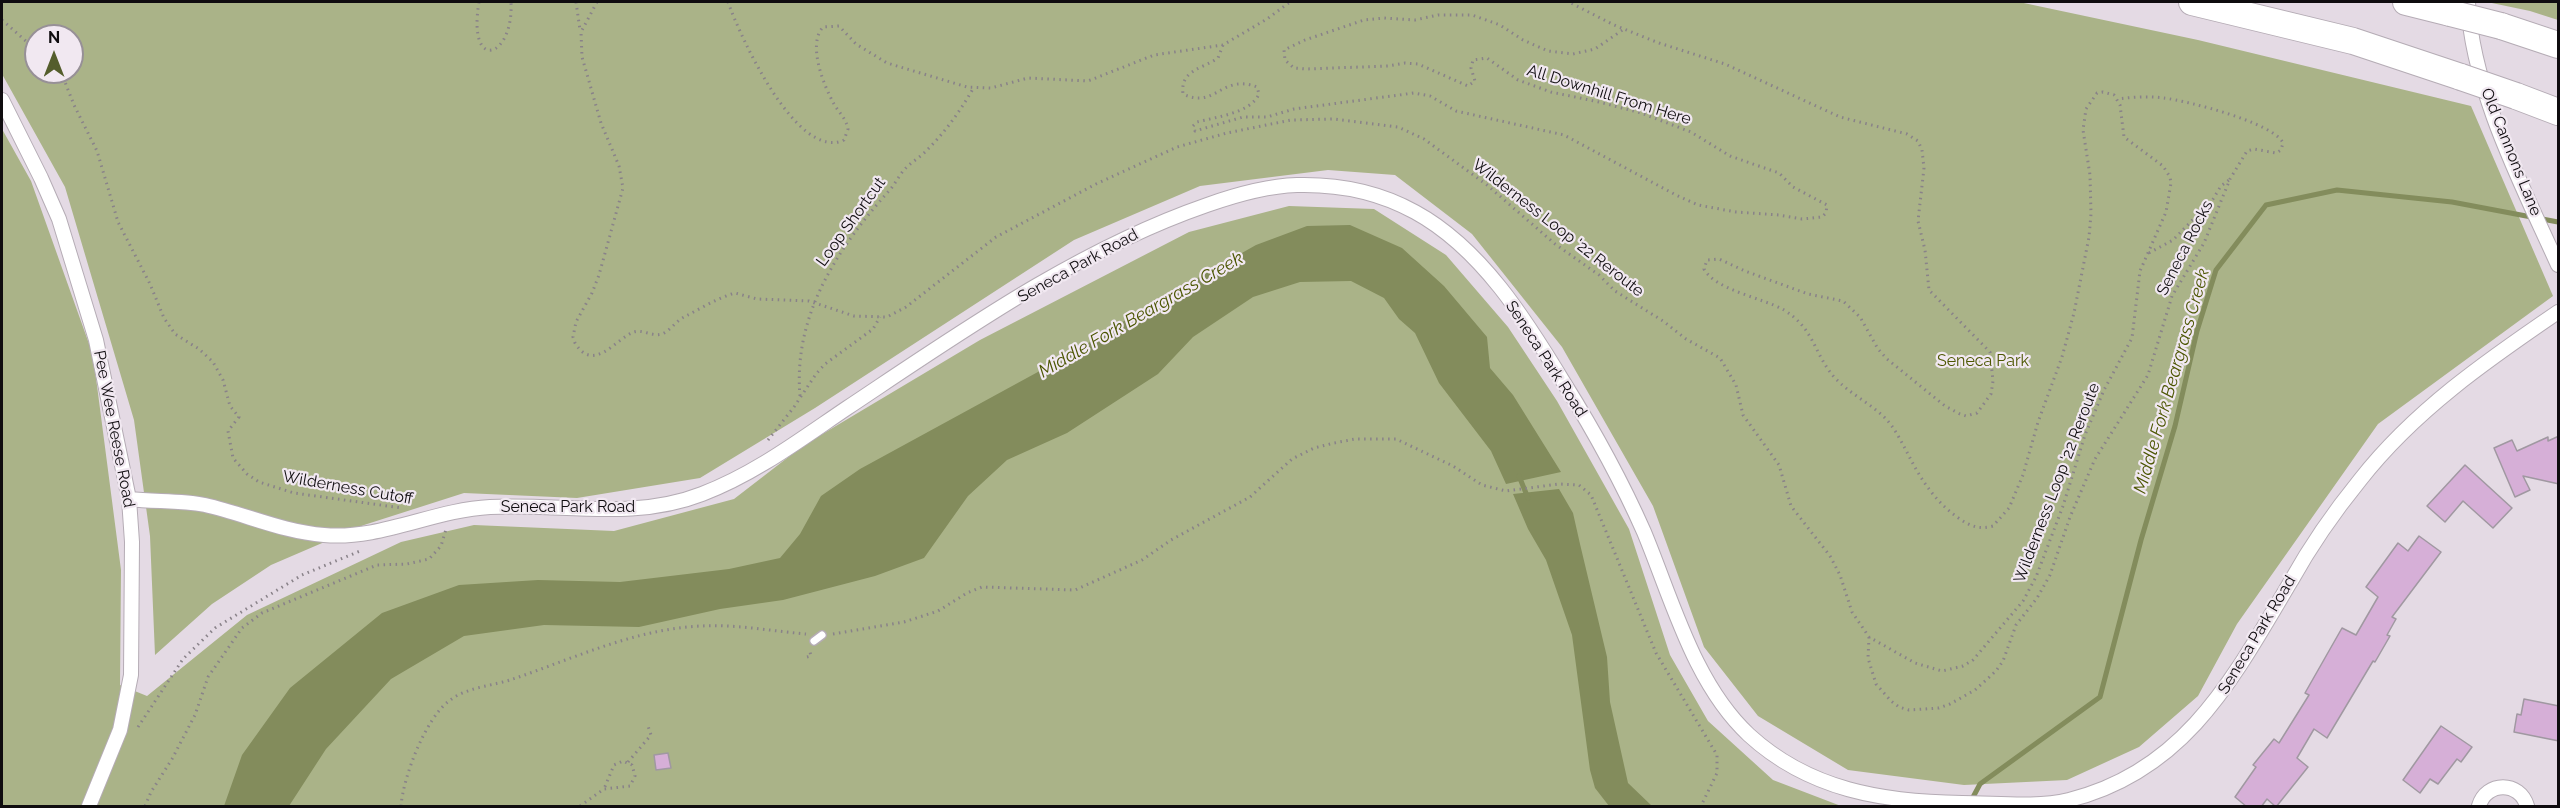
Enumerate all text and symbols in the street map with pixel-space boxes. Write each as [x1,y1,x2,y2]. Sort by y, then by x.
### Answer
north arrow [24,24,84,84]
text: N [48,28,60,47]
street label: All Downhill From Here [1525,61,1693,129]
street label: Old Cannons Lane [2477,85,2545,219]
street label: Wilderness Loop '22 Reroute [1468,155,1648,301]
street label: Loop Shortcut [812,174,890,270]
street label: Seneca Rocks [2153,197,2217,299]
street label: Seneca Park Road [1015,225,1141,307]
water label: Middle Fork Beargrass Creek [1035,247,1247,383]
water label: Middle Fork Beargrass Creek [2130,266,2214,496]
street label: Seneca Park Road [1501,297,1591,421]
street label: Pee Wee Reese Road [89,349,139,509]
park label: Seneca Park [1937,351,2029,371]
street label: Wilderness Loop '22 Reroute [2010,380,2104,586]
street label: Wilderness Cutoff [281,467,415,509]
street label: Seneca Park Road [501,497,635,517]
street label: Seneca Park Road [2214,572,2300,698]

